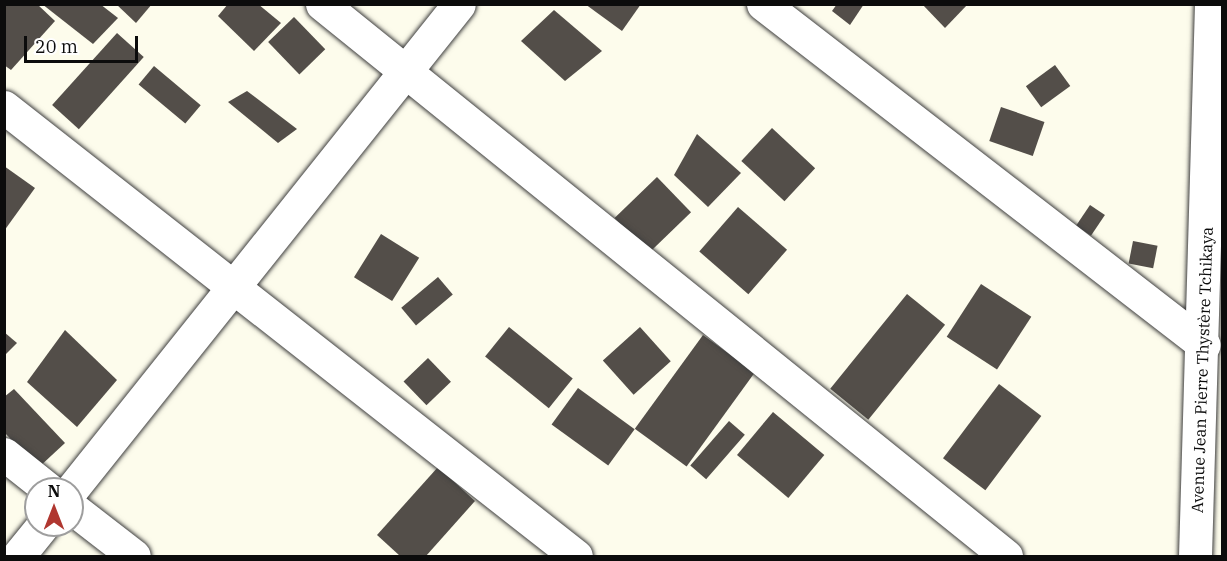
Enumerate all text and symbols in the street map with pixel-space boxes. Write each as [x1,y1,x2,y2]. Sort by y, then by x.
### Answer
scale bar [27,24,141,62]
text: 20 m [35,35,78,58]
street label: Avenue Jean Pierre Thystère Tchikaya [1187,227,1217,513]
north arrow [24,477,84,537]
text: N [48,481,60,501]

